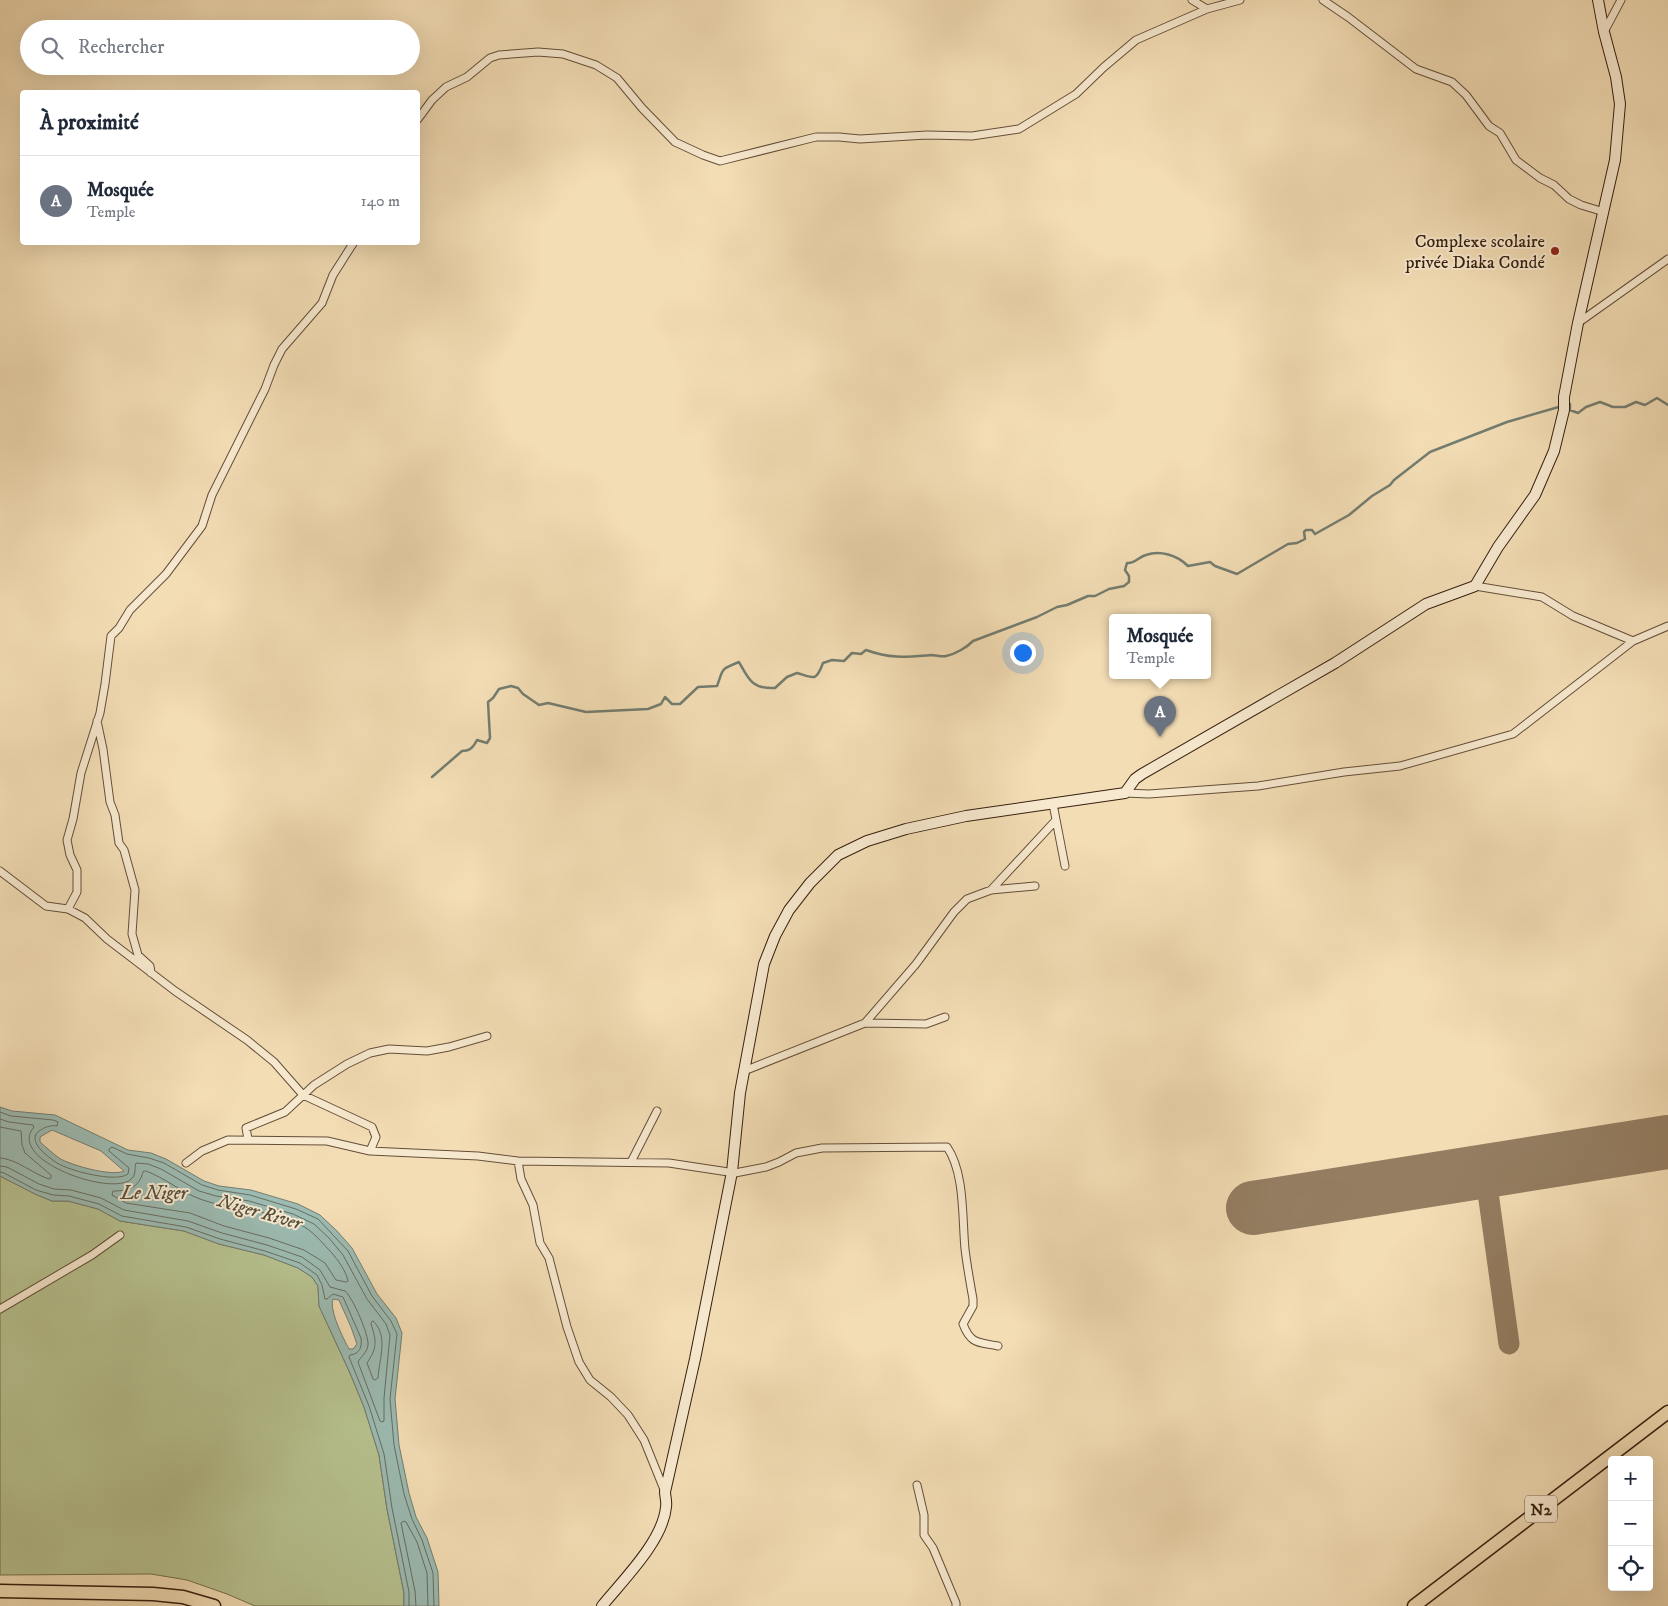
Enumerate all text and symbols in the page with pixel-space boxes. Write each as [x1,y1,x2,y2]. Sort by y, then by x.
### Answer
search box [20,20,420,75]
icon: search [38,34,66,62]
text: Rechercher [78,36,164,59]
text: À proximité [40,110,139,136]
text: Mosquée [87,179,154,202]
text: A [51,191,61,211]
text: 140 m [361,191,400,211]
text: Temple [87,202,135,222]
place label: Complexe scolaire privée Diaka Condé [1404,231,1546,274]
marker: Complexe scolaire privée Diaka Condé [1549,245,1561,257]
popup [1109,614,1211,679]
text: Mosquée [1127,625,1193,648]
your location [1010,640,1036,666]
text: Temple [1127,648,1175,668]
pin: A [1144,696,1176,737]
water label: Le Niger [120,1182,190,1205]
water label: Niger River [214,1189,307,1236]
map controls [1608,1456,1653,1591]
button: + [1608,1456,1653,1501]
road number: N2 [1525,1496,1557,1522]
button: − [1608,1501,1653,1546]
button: locate [1608,1546,1653,1591]

